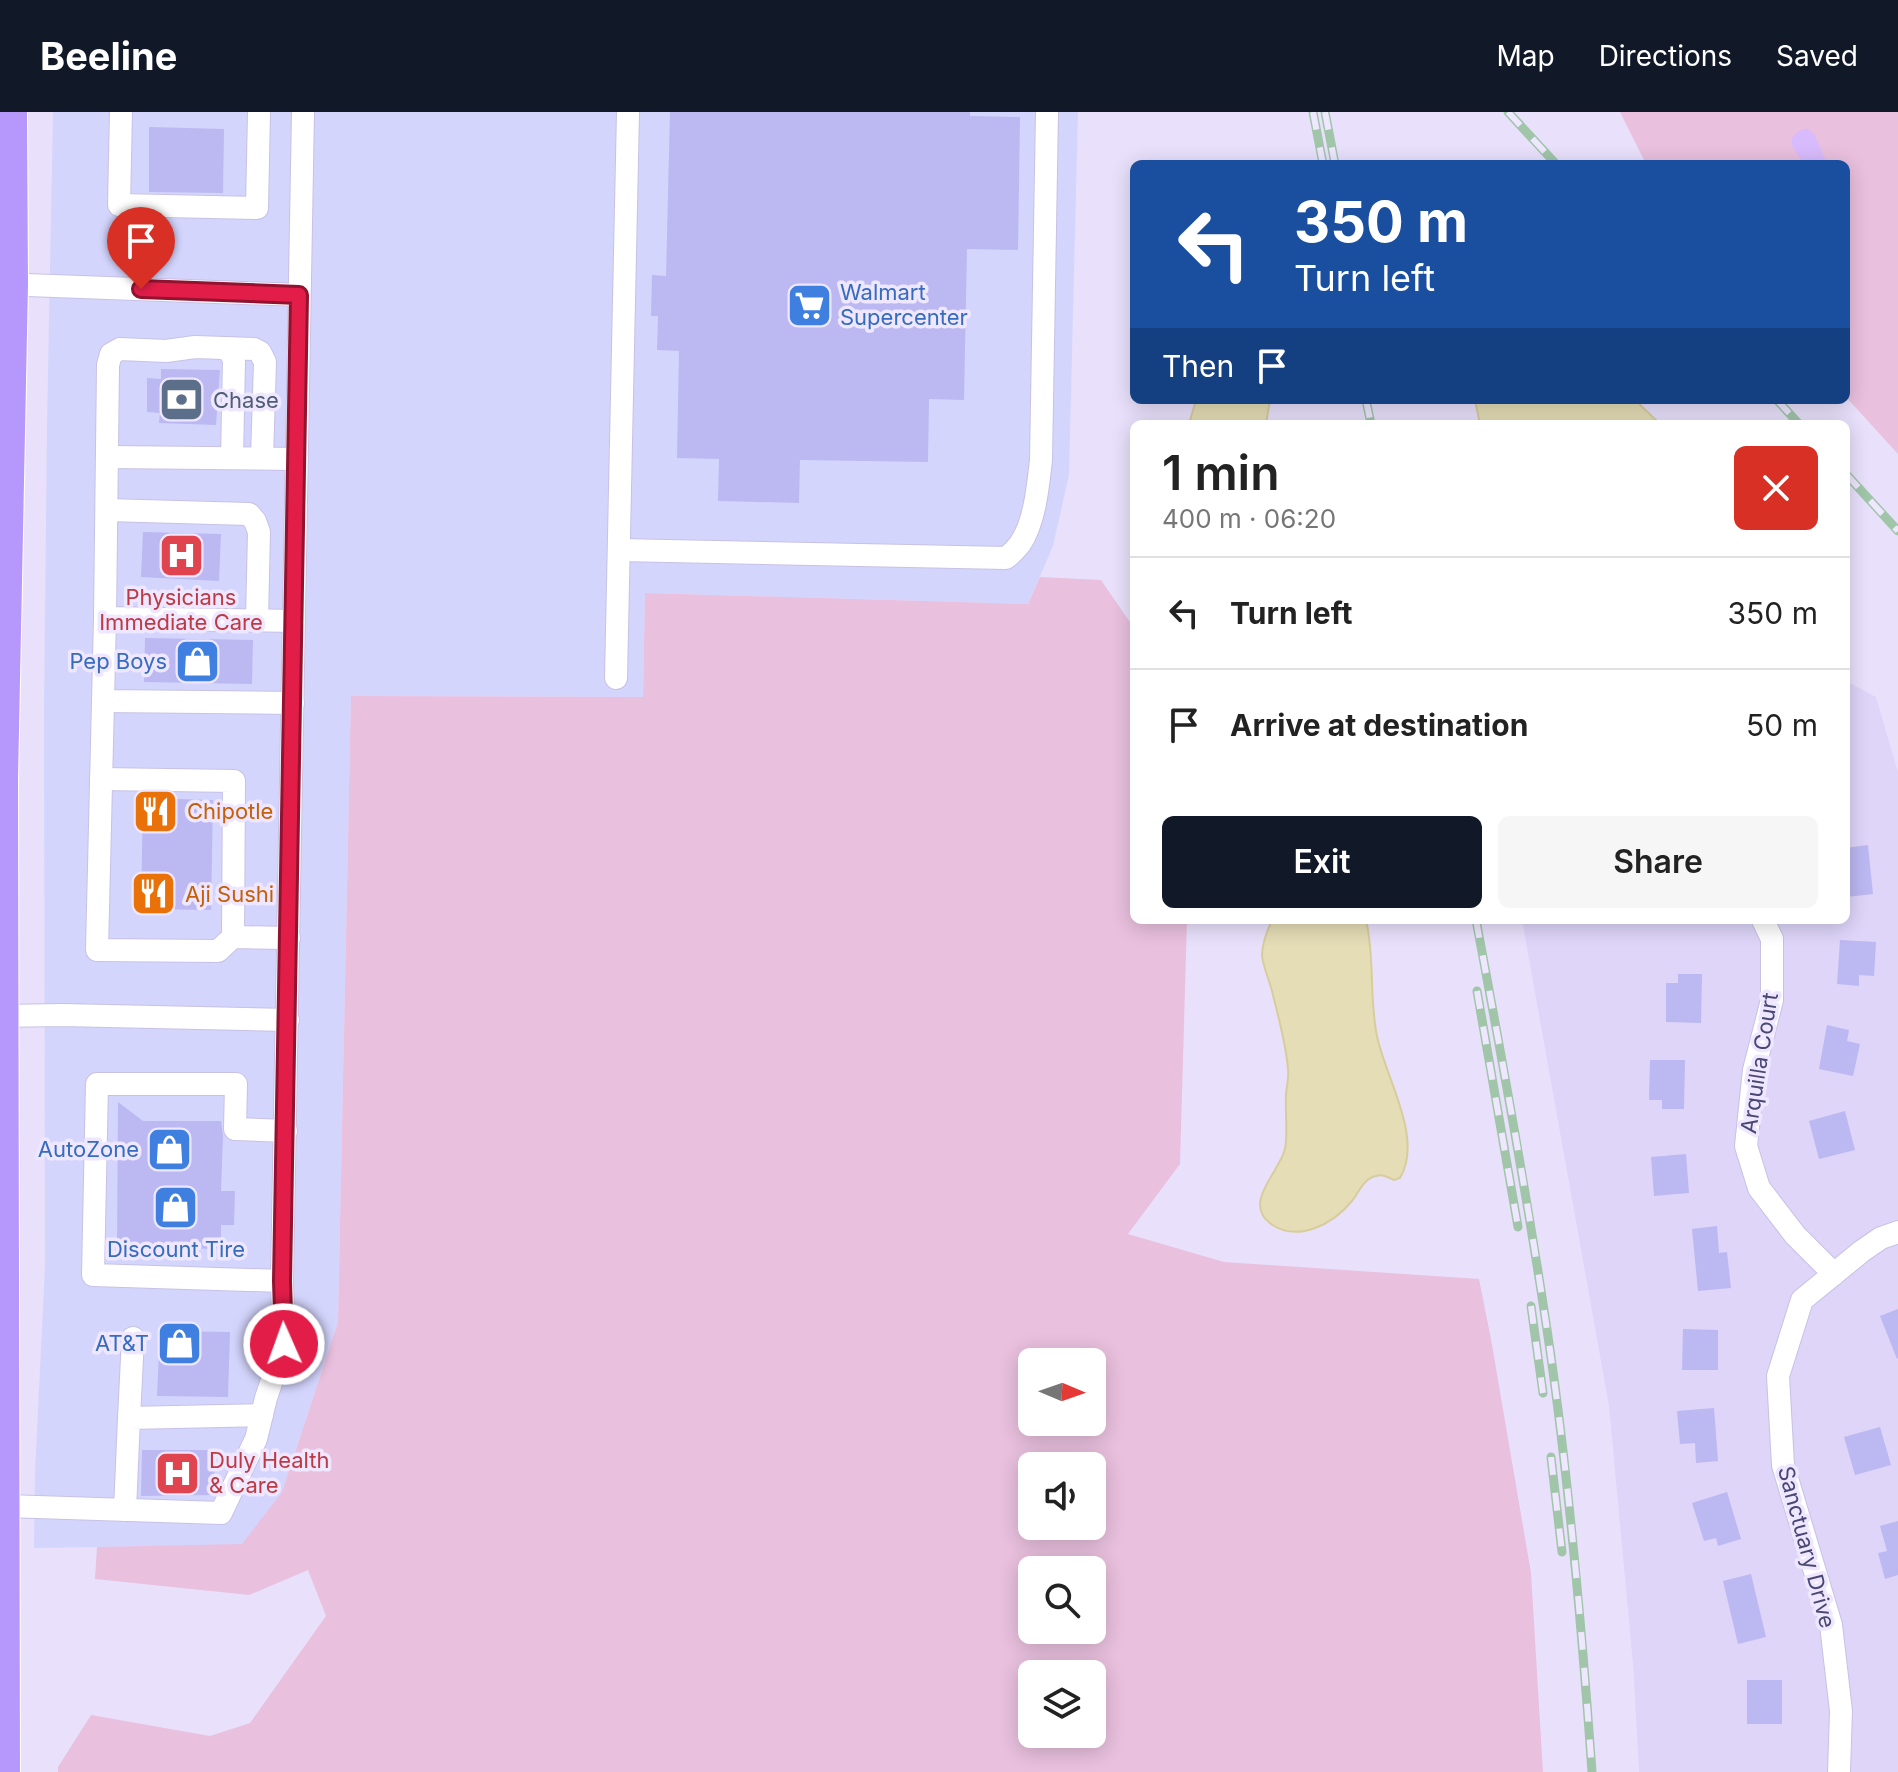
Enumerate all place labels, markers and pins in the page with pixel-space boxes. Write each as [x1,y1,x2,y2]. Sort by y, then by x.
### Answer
pin [107,207,175,289]
place label: Walmart Supercenter [840,279,968,330]
supermarket icon: Walmart Supercenter [785,281,833,329]
bank icon: Chase [158,376,206,424]
place label: Chase [213,387,279,413]
hospital icon: Physicians Immediate Care [157,532,205,580]
place label: Physicians Immediate Care [99,584,263,635]
shop icon: Pep Boys [174,637,222,685]
place label: Pep Boys [69,648,167,674]
restaurant icon: Chipotle [132,787,180,835]
place label: Chipotle [187,798,273,824]
restaurant icon: Aji Sushi [130,870,178,918]
place label: Aji Sushi [185,881,274,907]
shop icon: AutoZone [146,1125,194,1173]
place label: AutoZone [38,1136,139,1162]
shop icon: Discount Tire [152,1184,200,1232]
place label: Discount Tire [107,1236,245,1262]
shop icon: AT&T [156,1319,204,1367]
place label: AT&T [95,1330,149,1356]
place label: Duly Health & Care [209,1447,329,1498]
hospital icon: Duly Health & Care [154,1449,202,1497]

